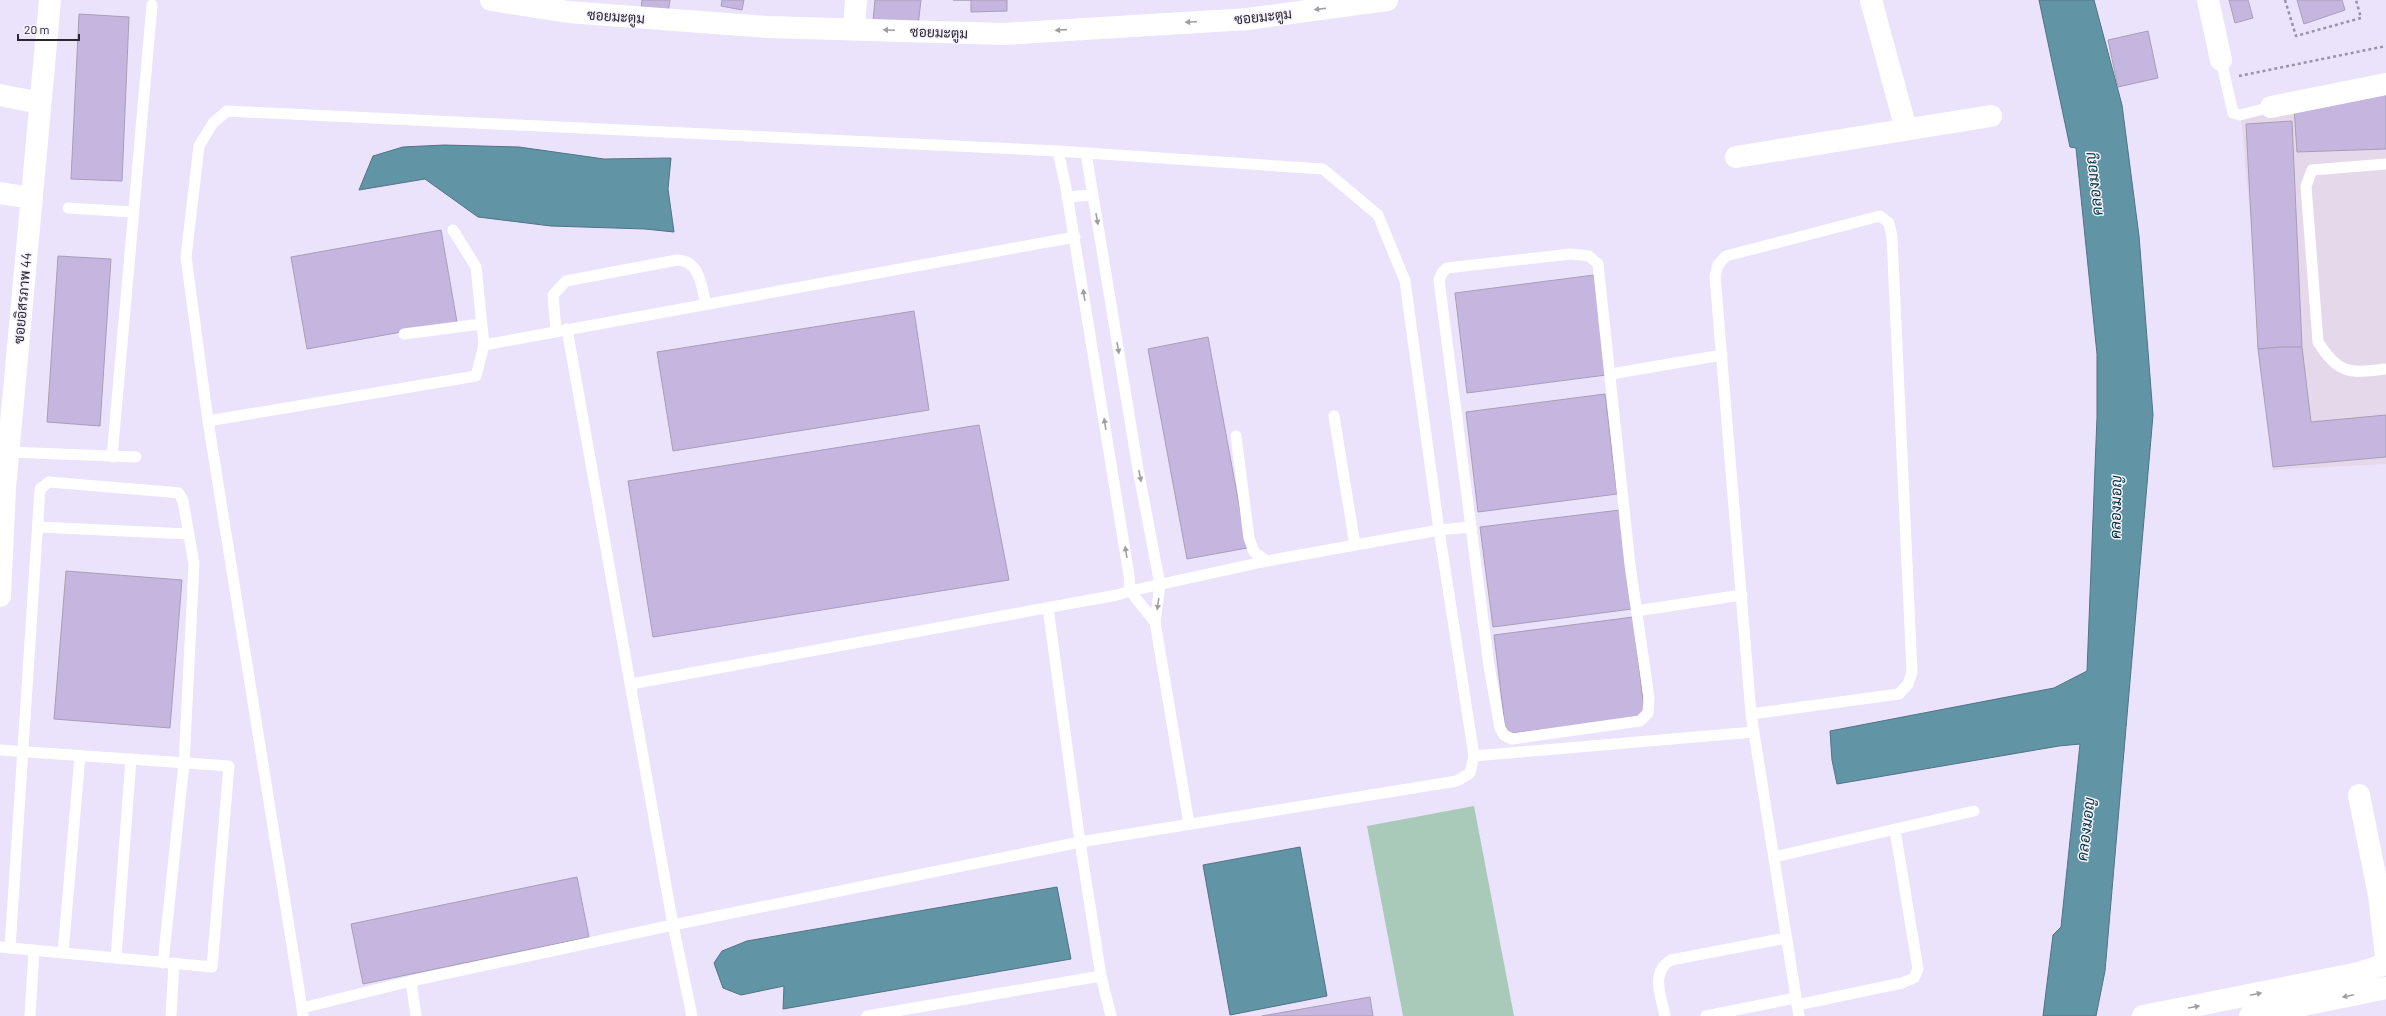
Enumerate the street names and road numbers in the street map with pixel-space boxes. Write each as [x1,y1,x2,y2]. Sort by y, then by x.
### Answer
street label: ซอยมะตูม [586,5,646,28]
street label: ซอยมะตูม [1233,5,1293,29]
street label: ซอยมะตูม [910,22,968,44]
street label: ซอยอิสรภาพ 44 [10,252,34,344]

